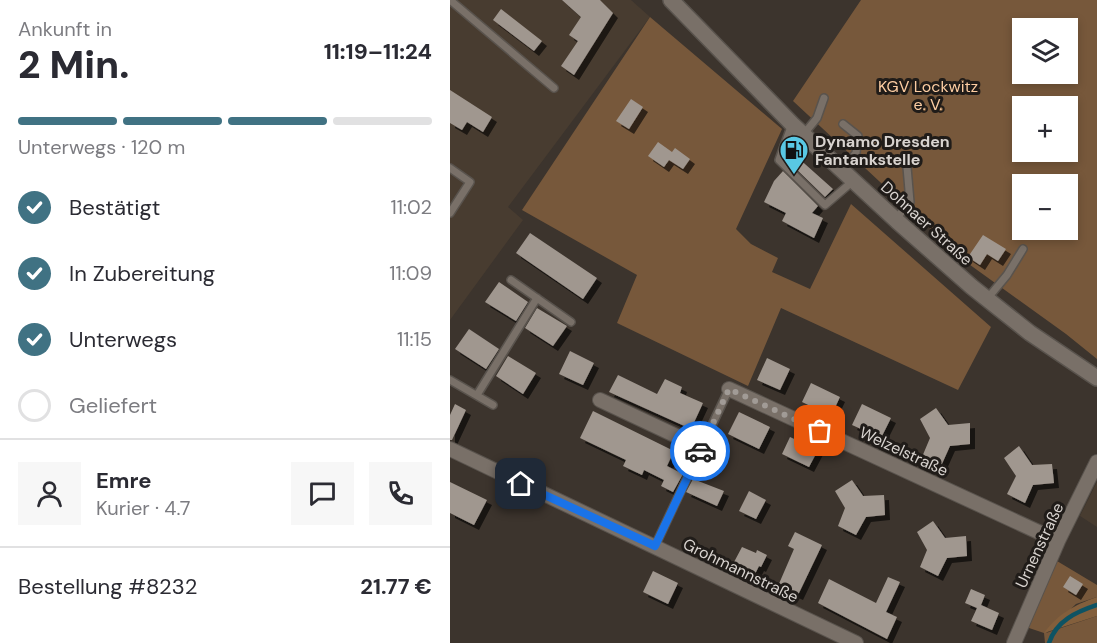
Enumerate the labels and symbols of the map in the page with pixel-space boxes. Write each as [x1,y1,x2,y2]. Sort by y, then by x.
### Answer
park label: KGV Lockwitz e. V. [878,76,978,115]
place label: Dynamo Dresden Fantankstelle [815,131,950,170]
fuel station icon: Dynamo Dresden Fantankstelle [778,134,810,176]
street label: Dohnaer Straße [876,177,977,270]
pin [794,405,845,456]
courier [670,421,730,481]
street label: Welzelstraße [856,422,951,481]
pin [495,458,546,509]
street label: Urnenstraße [1011,499,1068,591]
street label: Grohmannstraße [680,533,802,607]

